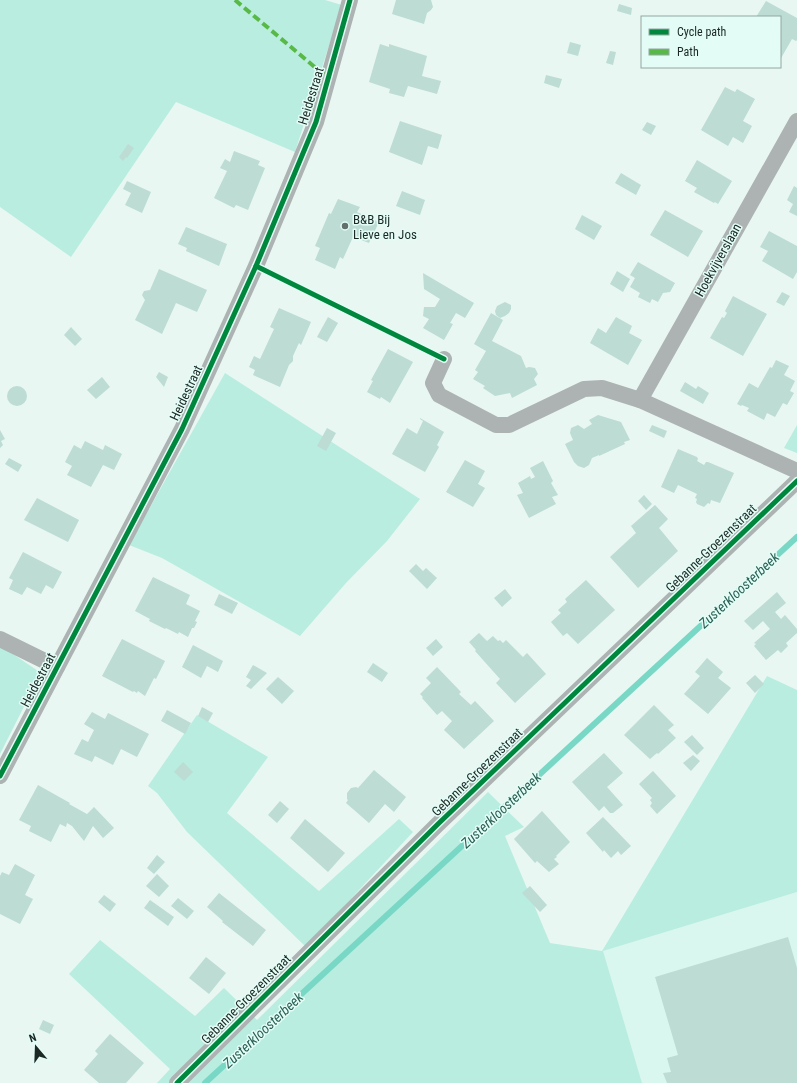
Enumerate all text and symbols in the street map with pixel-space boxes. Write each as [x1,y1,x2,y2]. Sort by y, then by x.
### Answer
legend [641,16,781,68]
text: Cycle path [677,25,727,39]
text: Path [677,45,699,59]
street label: Heidestraat [295,65,327,127]
place label: B&B Bij Lieve en Jos [353,212,417,242]
marker: B&B Bij Lieve en Jos [340,221,350,231]
street label: Hoekvijverslaan [692,221,744,299]
street label: Heidestraat [167,363,205,423]
street label: Gebanne-Groezenstraat [663,501,760,595]
water label: Zusterkloosterbeek [695,548,783,632]
street label: Heidestraat [17,650,59,710]
street label: Gebanne-Groezenstraat [429,725,526,819]
water label: Zusterkloosterbeek [457,768,545,852]
street label: Gebanne-Groezenstraat [198,951,294,1047]
water label: Zusterkloosterbeek [219,988,307,1072]
north arrow [16,1027,56,1067]
text: N [28,1031,38,1045]

